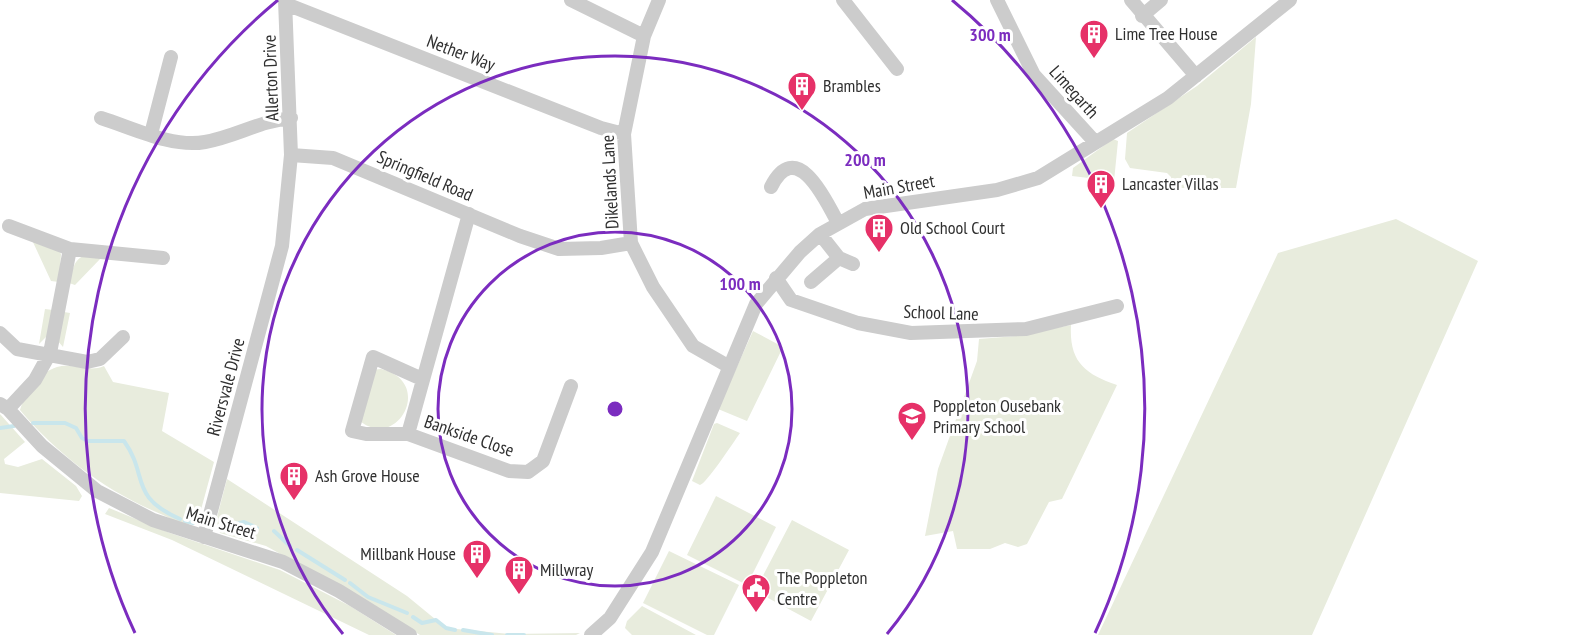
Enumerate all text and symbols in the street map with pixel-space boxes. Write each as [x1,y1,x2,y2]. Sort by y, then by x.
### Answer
building icon: Lime Tree House [1078,18,1110,60]
place label: Lime Tree House [1115,22,1218,45]
text: 300 m [969,23,1011,46]
street label: Nether Way [424,29,499,76]
street label: Allerton Drive [257,34,284,122]
street label: Limegarth [1045,60,1104,123]
building icon: Brambles [786,70,818,112]
place label: Brambles [823,74,881,97]
street label: Dikelands Lane [596,134,623,230]
street label: Springfield Road [374,145,477,206]
text: 200 m [844,148,886,171]
building icon: Lancaster Villas [1085,168,1117,210]
street label: Main Street [862,169,936,204]
place label: Lancaster Villas [1122,172,1218,195]
building icon: Old School Court [863,212,895,254]
place label: Old School Court [900,216,1005,239]
text: 100 m [719,272,761,295]
street label: School Lane [903,300,979,325]
street label: Riversvale Drive [201,335,250,438]
place label: Poppleton Ousebank Primary School [933,394,1061,438]
centre of rings [605,399,625,419]
school or university icon: Poppleton Ousebank Primary School [896,400,928,442]
street label: Bankside Close [421,409,517,462]
building icon: Ash Grove House [278,460,310,502]
place label: Ash Grove House [315,464,420,487]
street label: Main Street [184,501,259,544]
building icon: Millbank House [461,538,493,580]
place label: Millbank House [360,542,456,565]
building icon: Millwray [503,554,535,596]
place label: Millwray [540,558,594,581]
place label: The Poppleton Centre [777,566,867,610]
public building icon: The Poppleton Centre [740,572,772,614]

